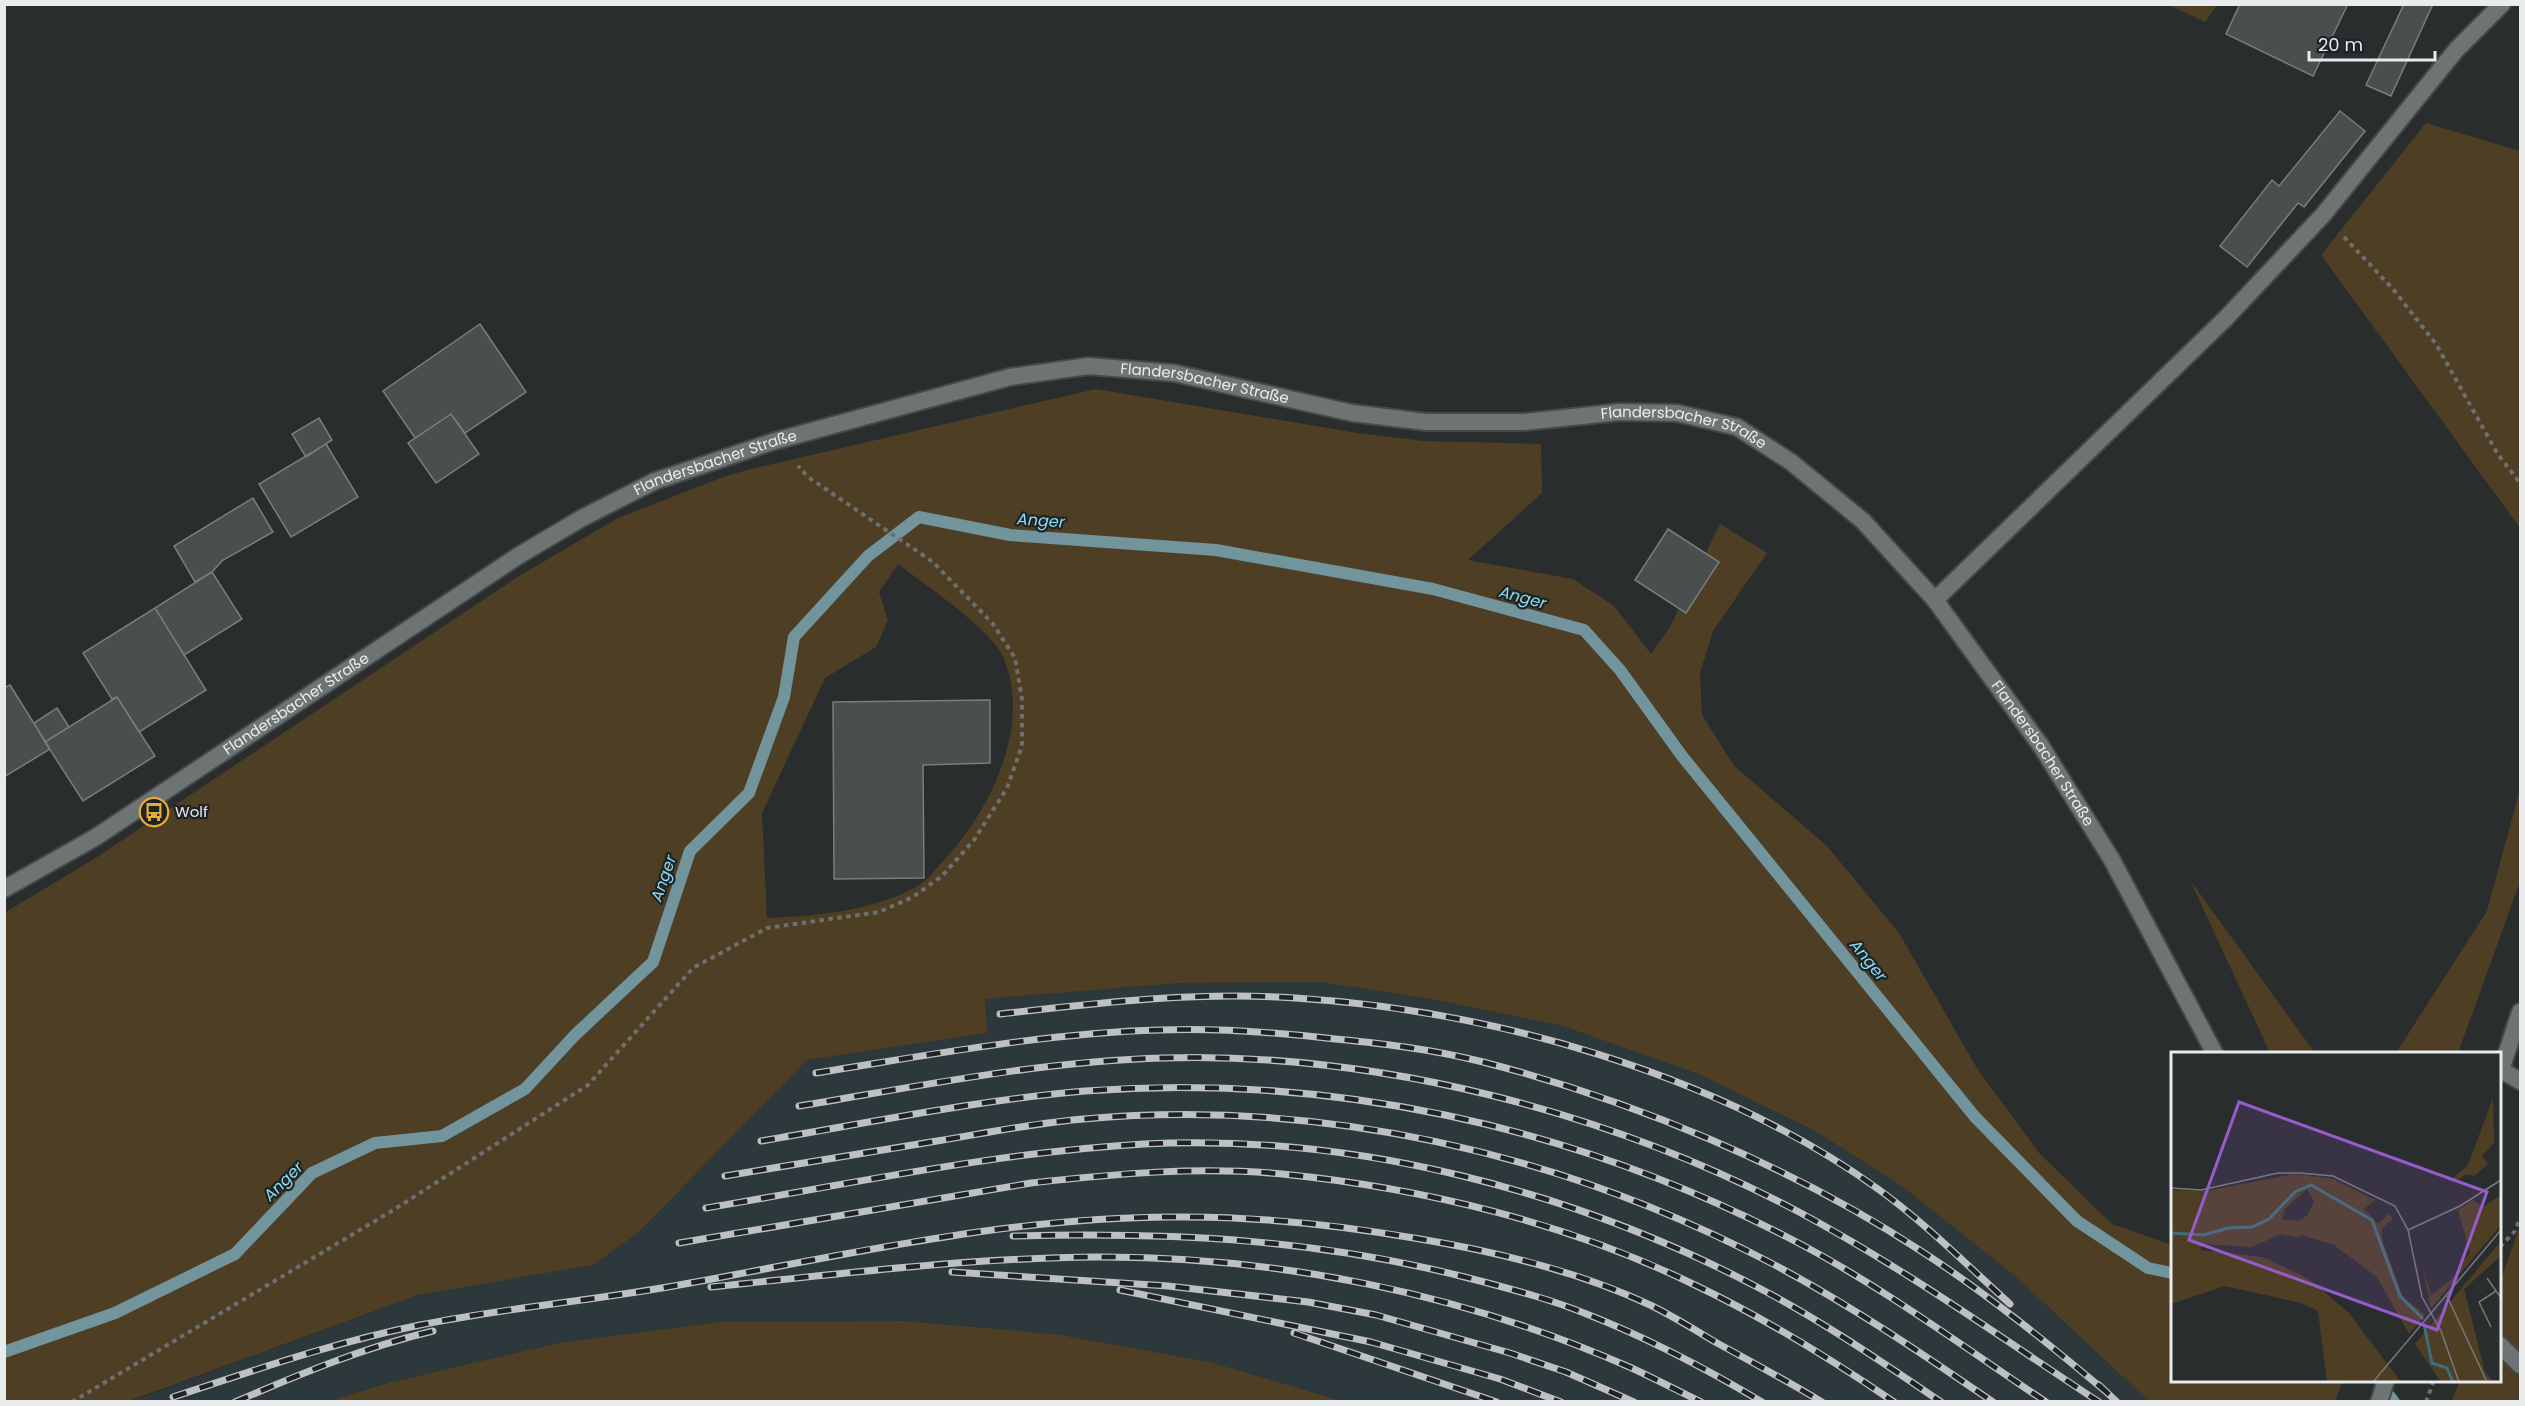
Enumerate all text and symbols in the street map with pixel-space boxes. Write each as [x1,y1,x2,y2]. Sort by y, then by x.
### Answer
scale bar [2309,24,2435,62]
text: 20 m [2318,32,2363,57]
street label: Flandersbacher Straße [1120,358,1291,409]
street label: Flandersbacher Straße [1600,401,1771,454]
street label: Flandersbacher Straße [630,425,799,500]
water label: Anger [1015,507,1067,534]
water label: Anger [1496,580,1550,615]
street label: Flandersbacher Straße [219,647,373,760]
street label: Flandersbacher Straße [1987,676,2099,830]
bus stop icon: Wolf [138,796,170,828]
place label: Wolf [175,801,208,822]
water label: Anger [645,851,682,905]
water label: Anger [1844,934,1893,987]
inset map [2171,1052,2501,1382]
water label: Anger [258,1156,309,1207]

